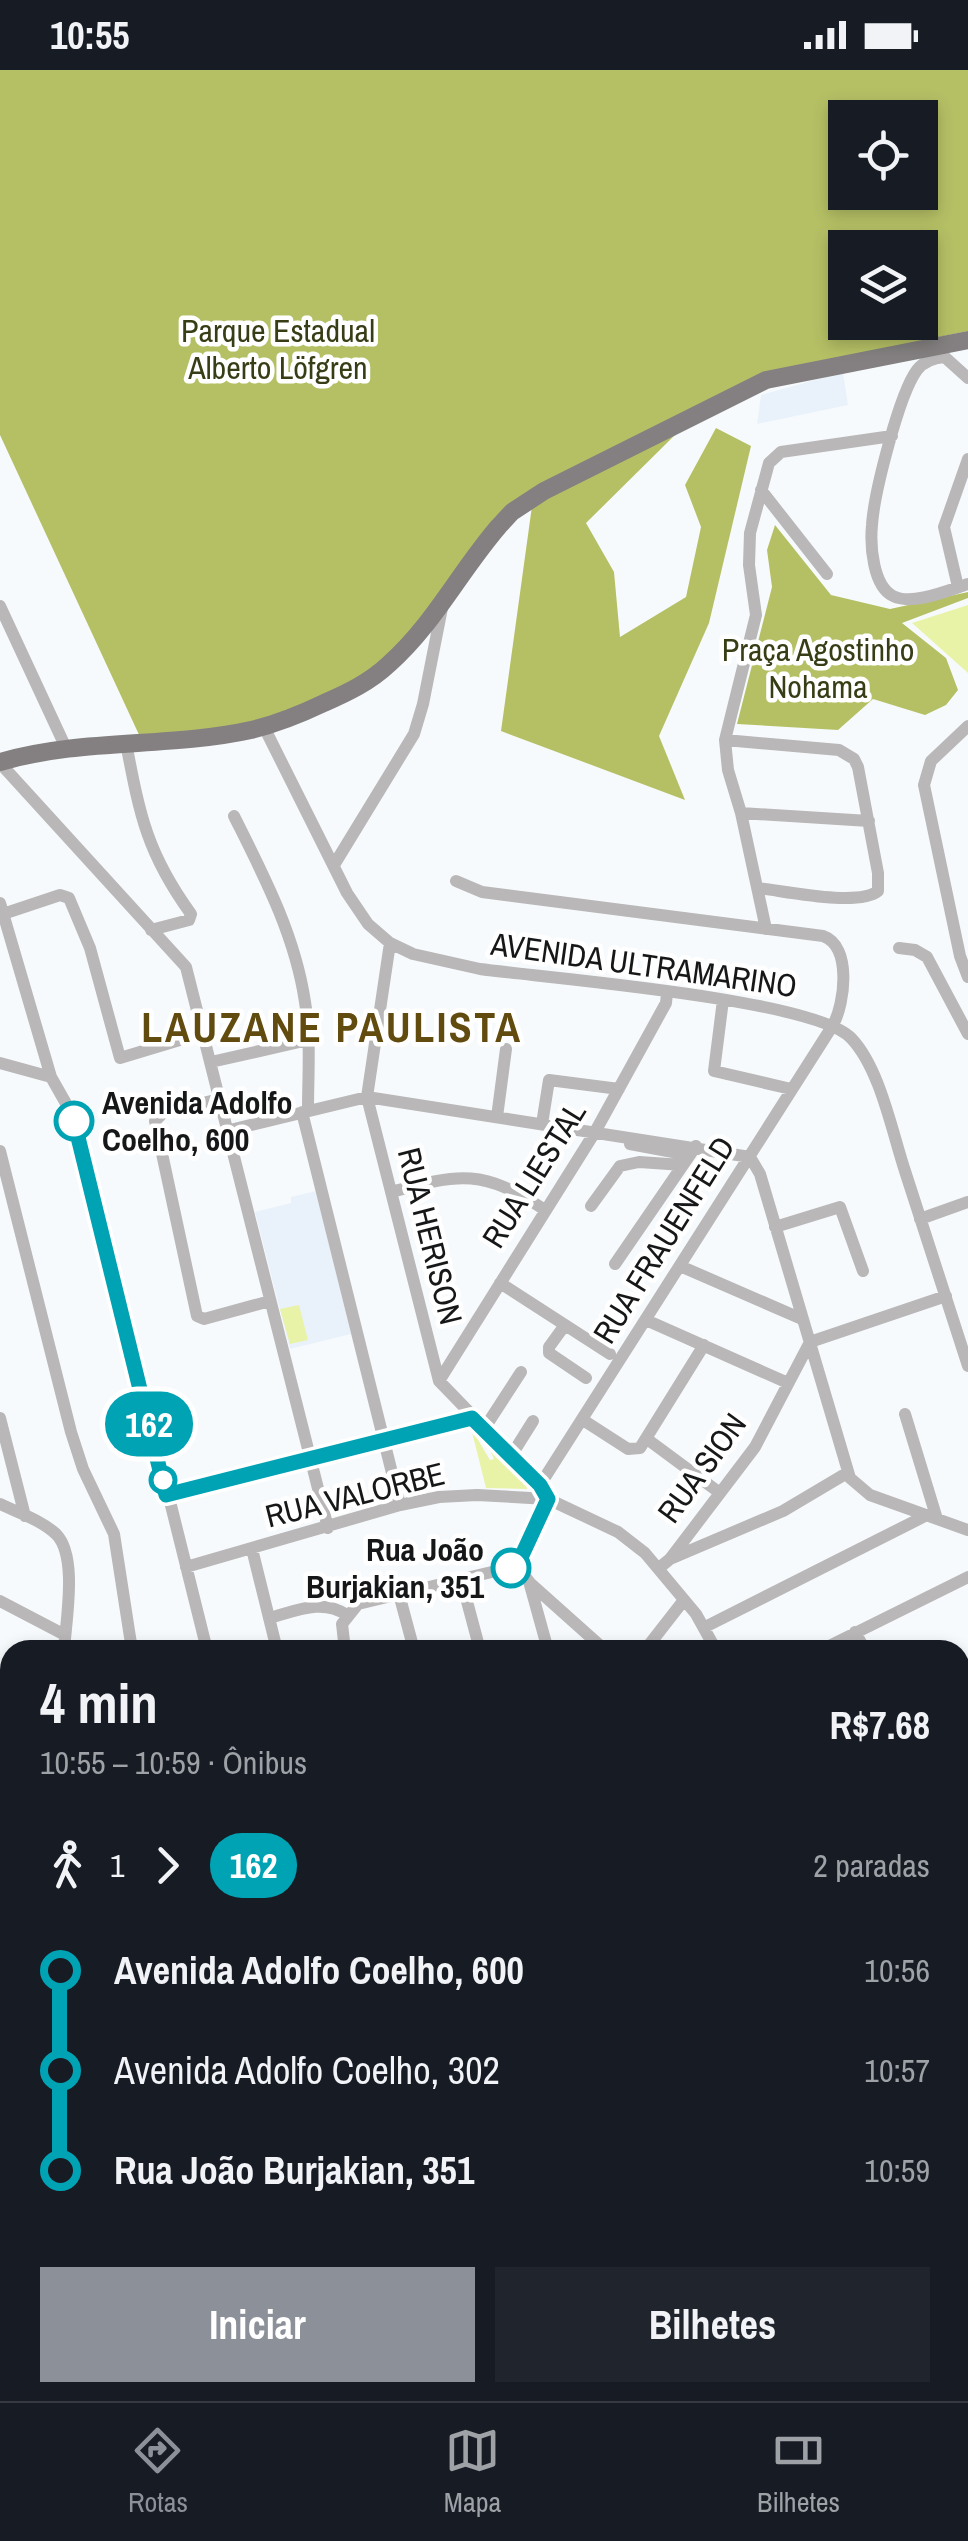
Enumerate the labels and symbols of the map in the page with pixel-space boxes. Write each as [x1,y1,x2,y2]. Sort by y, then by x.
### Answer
park label: Parque Estadual Alberto Löfgren [181,309,375,389]
park label: Praça Agostinho Nohama [722,628,914,708]
street label: AVENIDA ULTRAMARINO [487,922,800,1007]
district label: LAUZANE PAULISTA [141,999,523,1055]
place label: Avenida Adolfo Coelho, 600 [102,1081,293,1161]
street label: RUA LIESTAL [472,1093,596,1256]
marker: Avenida Adolfo Coelho, 600 [55,1102,93,1140]
street label: RUA FRAUENFELD [583,1128,744,1351]
street label: RUA HERISON [388,1143,473,1329]
line badge: 162 [92,1392,206,1456]
street label: RUA SION [647,1404,756,1531]
street label: RUA VALORBE [261,1451,449,1538]
unlabelled marker [150,1467,176,1493]
place label: Rua João Burjakian, 351 [306,1528,484,1608]
marker: Rua João Burjakian, 351 [492,1549,530,1587]

